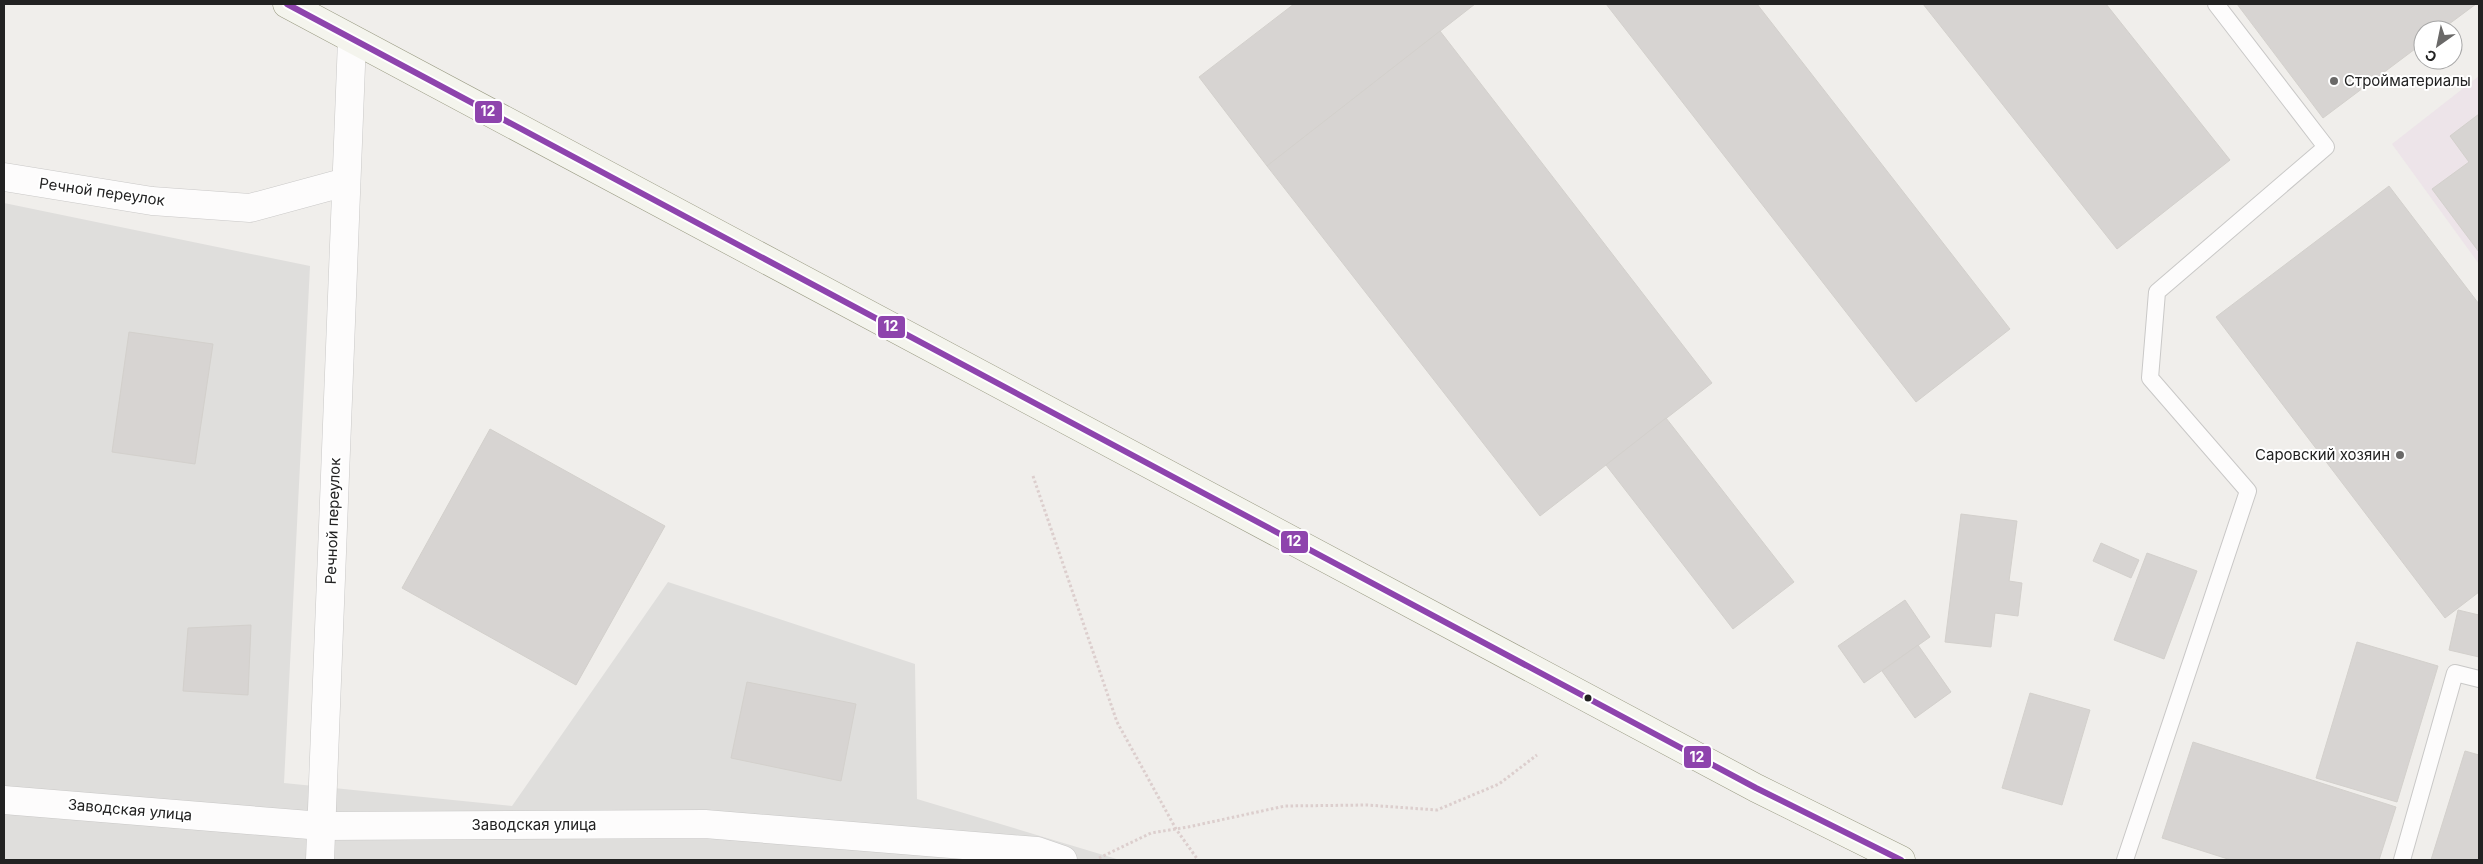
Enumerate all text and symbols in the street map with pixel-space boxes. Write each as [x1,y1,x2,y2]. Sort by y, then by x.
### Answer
north arrow [2413,20,2463,70]
text: С [2422,46,2440,66]
place label: Стройматериалы [2344,71,2471,90]
marker: Стройматериалы [2328,75,2340,87]
line badge: 12 [474,100,503,124]
text: 12 [481,102,496,119]
street label: Речной переулок [38,173,166,210]
line badge: 12 [877,315,906,339]
text: 12 [884,317,899,334]
place label: Саровский хозяин [2255,445,2390,464]
marker: Саровский хозяин [2394,449,2406,461]
street label: Речной переулок [321,457,344,585]
line badge: 12 [1280,530,1309,554]
text: 12 [1287,532,1302,549]
unlabelled marker [1583,693,1593,703]
line badge: 12 [1683,745,1712,769]
text: 12 [1690,748,1705,765]
street label: Заводская улица [67,795,193,824]
street label: Заводская улица [472,815,596,834]

